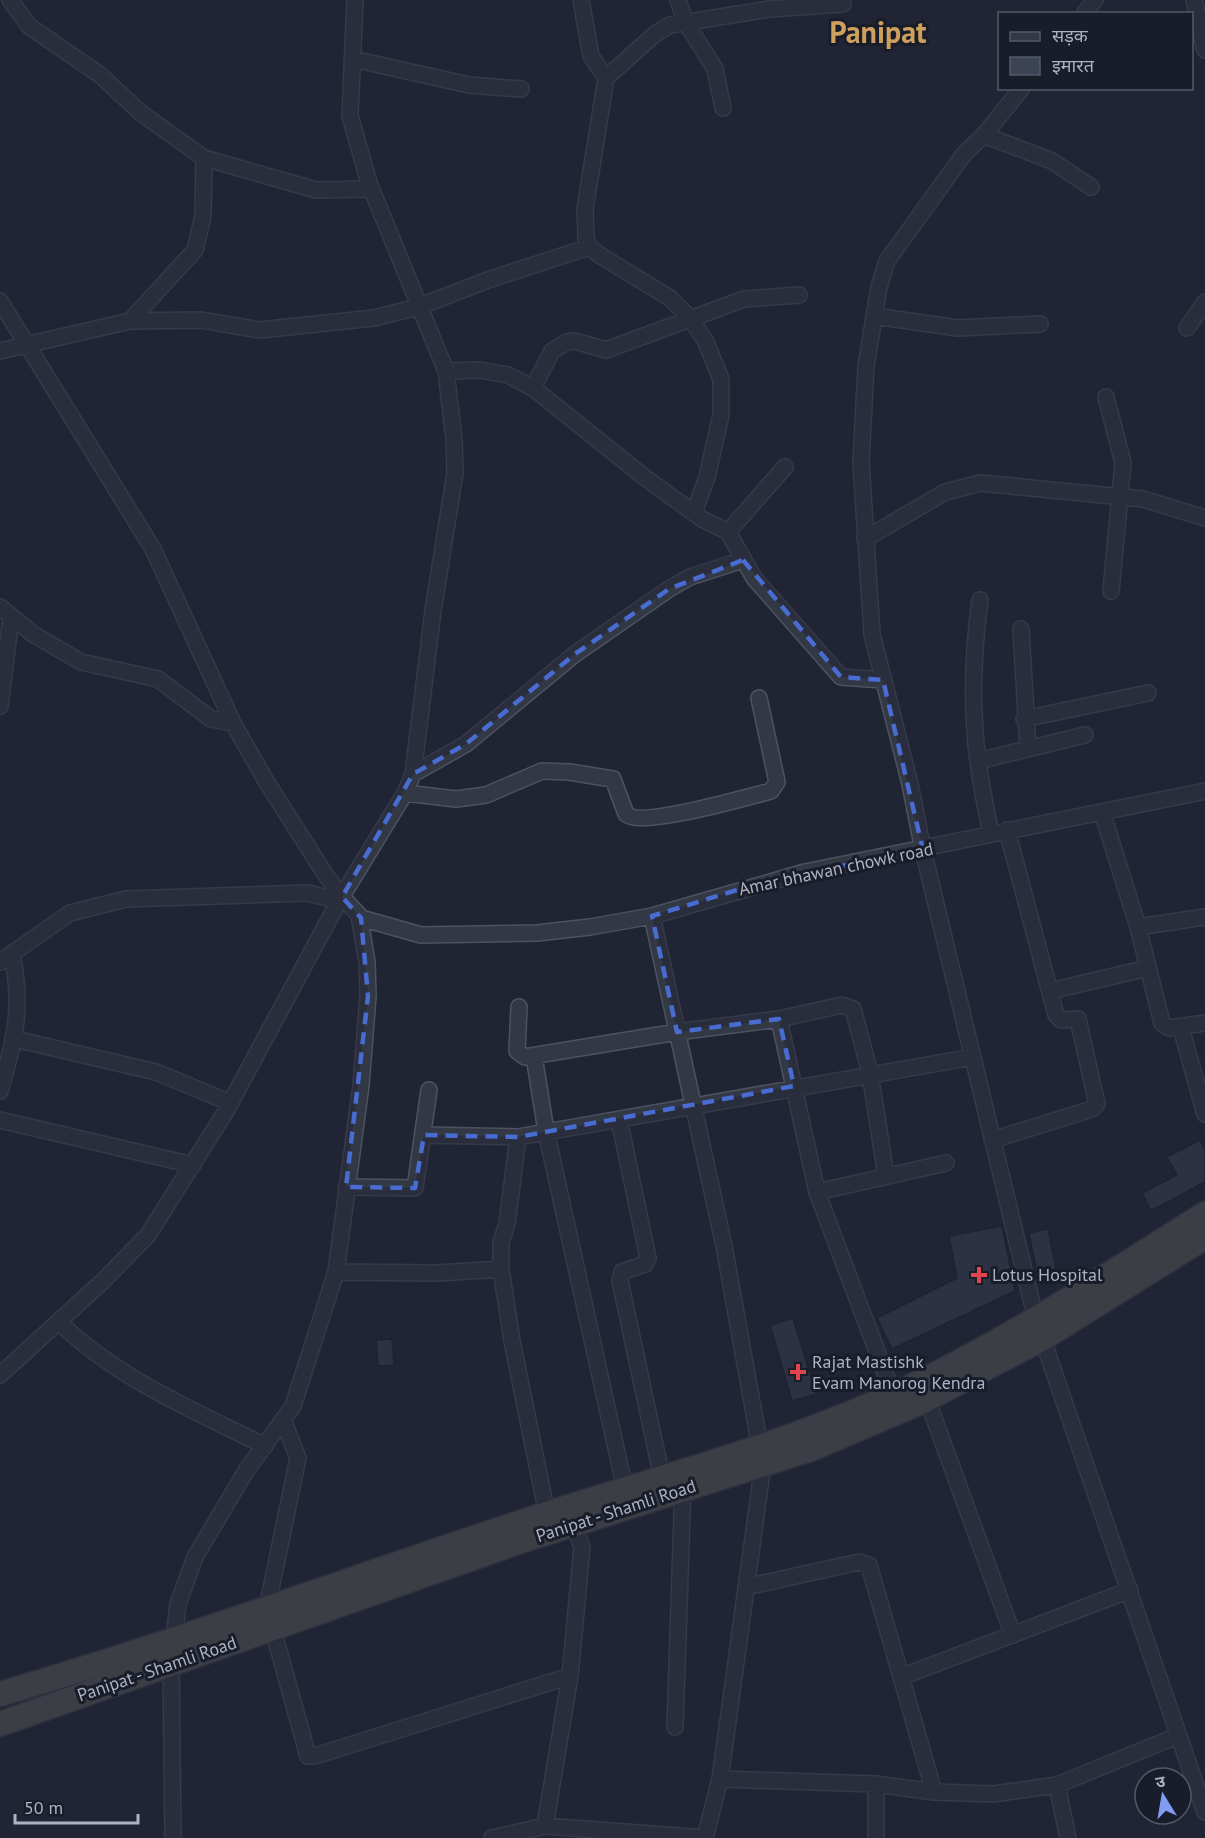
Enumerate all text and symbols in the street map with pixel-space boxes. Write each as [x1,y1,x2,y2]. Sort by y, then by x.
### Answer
district label: Panipat [829,12,927,51]
legend [998,12,1193,90]
text: सड़क [1052,24,1089,47]
text: इमारत [1052,54,1095,77]
street label: Amar bhawan chowk road [737,837,935,900]
place label: Lotus Hospital [992,1263,1103,1286]
marker: Lotus Hospital [970,1266,988,1284]
place label: Rajat Mastishk Evam Manorog Kendra [812,1350,985,1394]
marker: Rajat Mastishk Evam Manorog Kendra [789,1363,807,1381]
street label: Panipat - Shamli Road [533,1474,699,1547]
street label: Panipat - Shamli Road [74,1630,240,1707]
north arrow [1133,1766,1193,1826]
text: उ [1154,1770,1167,1792]
scale bar [15,1787,138,1825]
text: 50 m [24,1796,63,1819]

